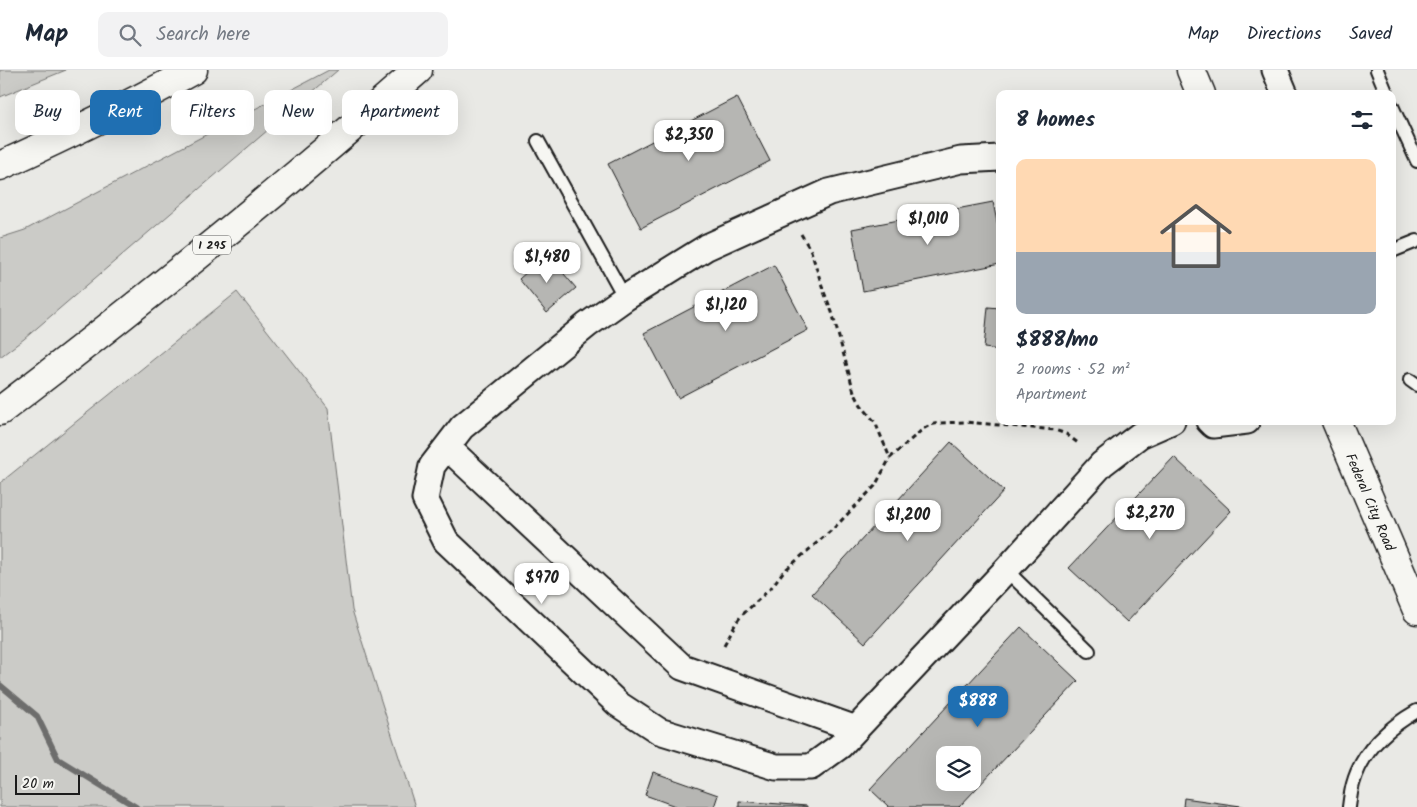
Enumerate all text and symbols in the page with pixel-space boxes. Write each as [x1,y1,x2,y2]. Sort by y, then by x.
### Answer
search box [98,12,448,57]
text: Map [25,15,68,54]
text: Search here [156,20,250,50]
text: Map [1187,20,1219,49]
text: Directions [1247,20,1321,49]
text: Saved [1349,20,1392,49]
icon: search [116,21,144,49]
chip: Buy [15,90,80,135]
chip: Rent [90,90,161,135]
chip: Filters [171,90,254,135]
chip: New [264,90,332,135]
chip: Apartment [342,90,458,135]
text: 8 homes [1016,104,1095,137]
icon: filters [1348,106,1376,134]
pin: $2,350 [648,119,730,162]
text: $2,350 [665,123,713,148]
icon: home [1151,191,1241,281]
pin: $1,010 [887,204,969,246]
text: $1,010 [908,207,948,232]
road number: I 295 [193,236,231,254]
pin: $1,480 [506,242,588,284]
text: $1,480 [525,245,569,270]
pin: $1,120 [685,290,767,332]
text: $1,120 [706,293,746,318]
text: $888/mo [1016,324,1098,357]
text: 2 rooms · 52 m² [1016,357,1130,382]
text: Apartment [1016,382,1087,407]
street label: Federal City Road [1339,450,1401,556]
pin: $2,270 [1109,498,1191,540]
pin: $1,200 [867,500,949,542]
text: $2,270 [1126,501,1174,526]
text: $1,200 [886,503,930,528]
pin: $970 [512,562,572,605]
text: $970 [525,566,559,591]
pin: $888 [948,686,1008,728]
text: $888 [959,689,997,714]
map controls [936,746,981,791]
button: layers [936,746,981,791]
scale bar [15,772,80,795]
text: 20 m [22,773,54,795]

